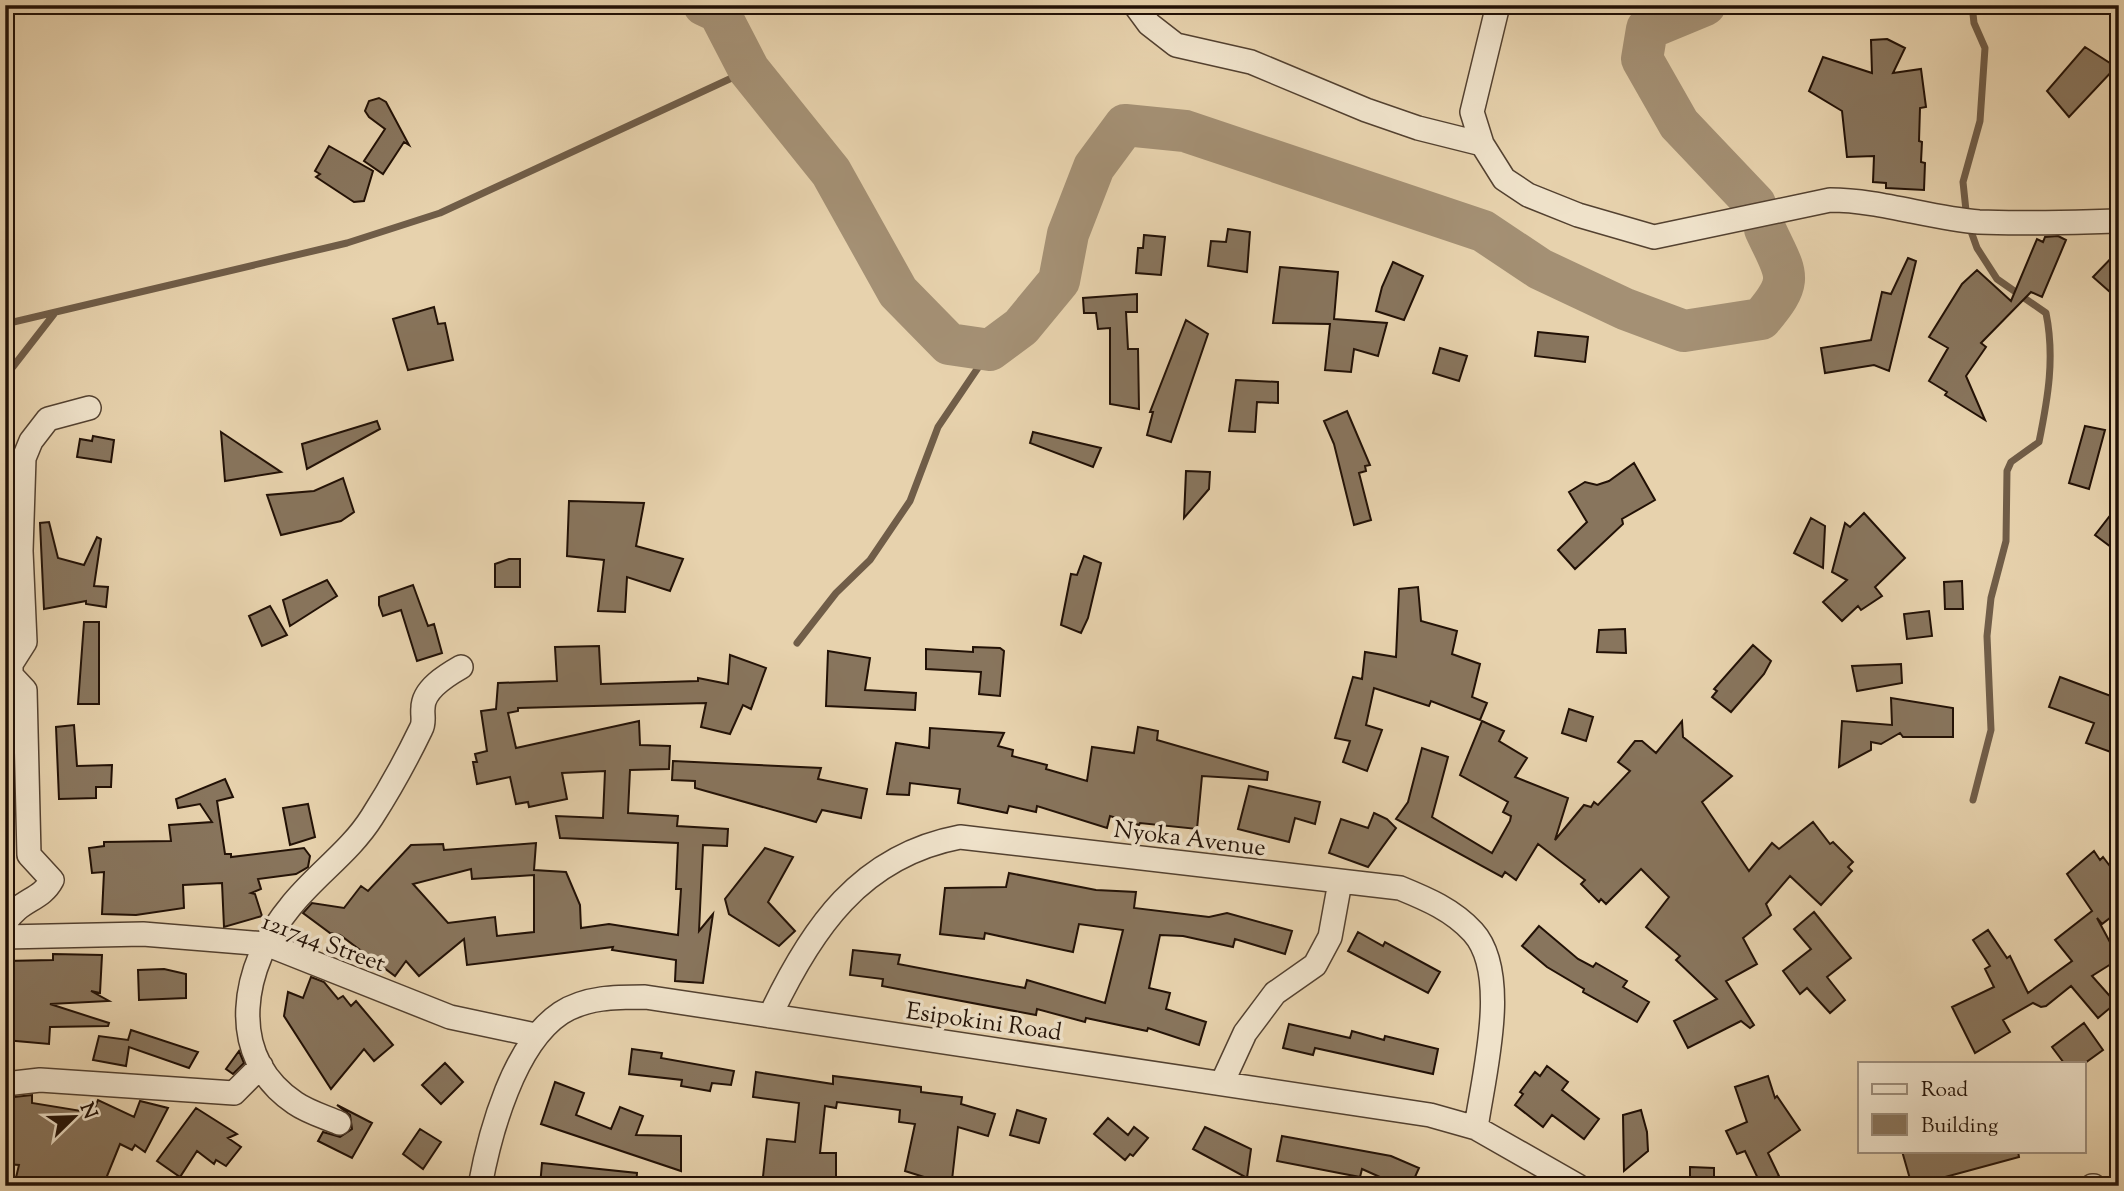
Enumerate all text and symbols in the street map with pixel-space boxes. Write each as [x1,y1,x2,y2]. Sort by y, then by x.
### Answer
street label: Nyoka Avenue [1112,814,1268,866]
street label: 121744 Street [257,906,390,982]
street label: Esipokini Road [904,995,1064,1051]
legend [1858,1062,2086,1152]
text: Road [1921,1076,1968,1106]
north arrow [38,1082,108,1152]
text: N [72,1099,103,1124]
text: Building [1921,1112,1998,1142]

